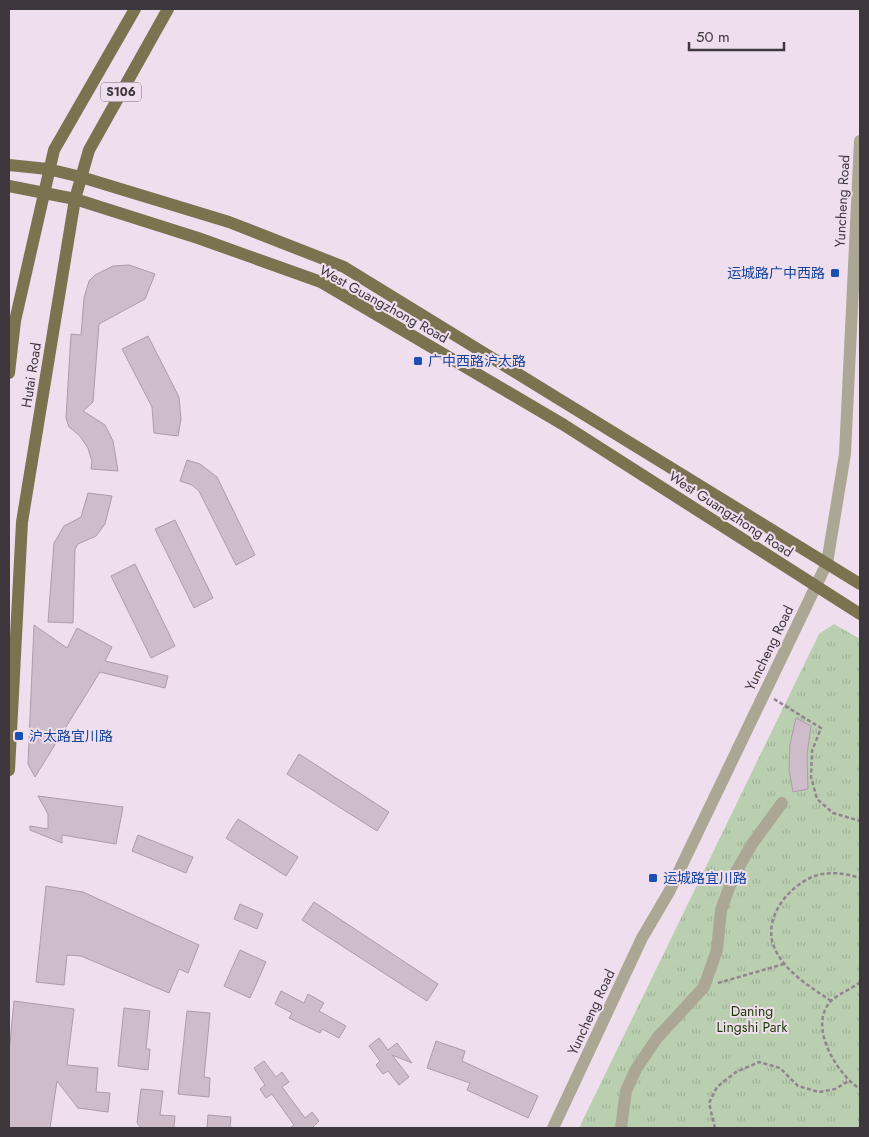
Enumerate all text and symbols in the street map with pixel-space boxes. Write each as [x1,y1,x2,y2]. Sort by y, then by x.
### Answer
scale bar [689,20,784,52]
text: 50 m [696,26,730,48]
road number: S106 [101,82,141,101]
street label: Yuncheng Road [830,154,854,248]
street label: West Guangzhong Road [316,260,452,348]
place label: 运城路广中西路 [727,263,825,283]
marker: 运城路广中西路 [829,267,841,279]
street label: Hutai Road [16,341,46,409]
place label: 广中西路沪太路 [428,351,526,371]
marker: 广中西路沪太路 [412,355,424,367]
street label: West Guangzhong Road [665,466,797,562]
street label: Yuncheng Road [740,602,798,694]
place label: 沪太路宜川路 [29,726,113,746]
marker: 沪太路宜川路 [13,730,25,742]
place label: 运城路宜川路 [663,868,747,888]
marker: 运城路宜川路 [647,872,659,884]
street label: Yuncheng Road [562,966,620,1058]
park label: Daning Lingshi Park [716,1001,788,1037]

